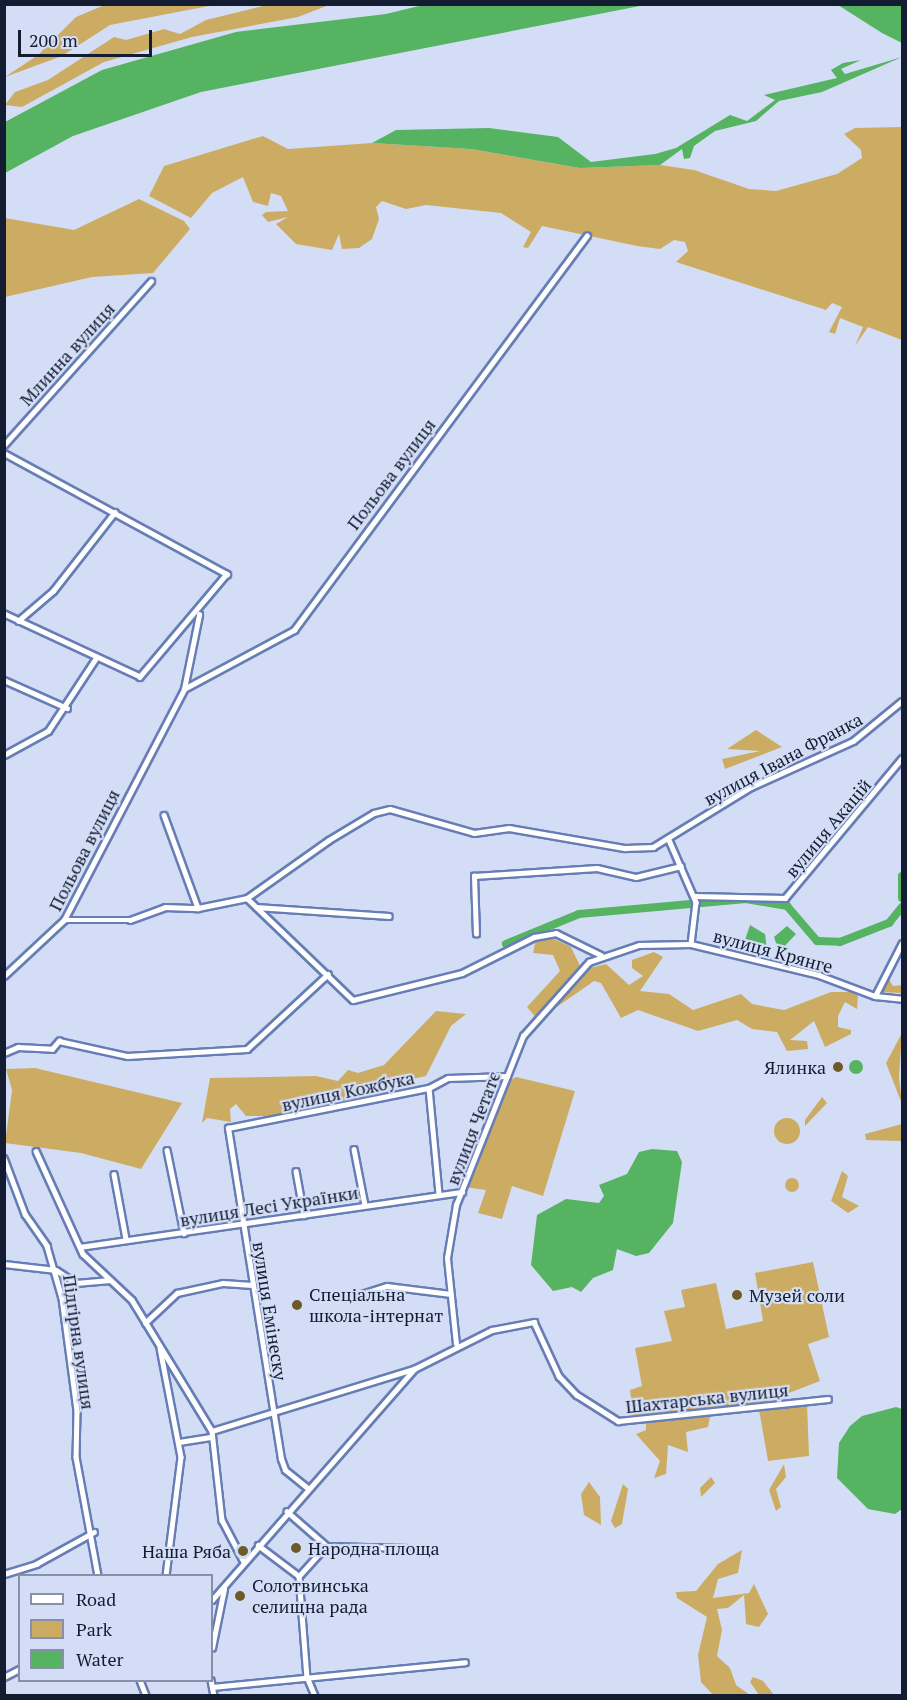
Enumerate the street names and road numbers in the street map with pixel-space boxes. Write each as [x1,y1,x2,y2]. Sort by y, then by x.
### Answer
street label: Млинна вулиця [15,298,119,410]
street label: Польова вулиця [342,414,440,534]
street label: вулиця Івана Франка [700,708,866,810]
street label: вулиця Акацій [780,774,876,882]
street label: Польова вулиця [44,786,124,914]
street label: вулиця Крянге [711,925,835,977]
street label: вулиця Кожбука [280,1066,416,1116]
street label: вулиця Четатє [441,1068,505,1188]
street label: вулиця Лесі Українки [178,1181,360,1231]
street label: вулиця Емінеску [248,1240,292,1382]
street label: Підгірна вулиця [59,1273,99,1411]
street label: Шахтарська вулиця [625,1379,789,1417]

